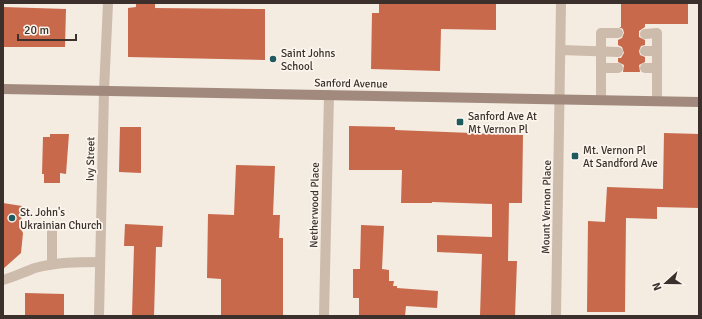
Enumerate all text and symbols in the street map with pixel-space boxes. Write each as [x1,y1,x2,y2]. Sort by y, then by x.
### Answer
scale bar [18,16,76,42]
text: 20 m [24,23,49,38]
place label: Saint Johns School [281,47,336,73]
marker: Saint Johns School [268,54,278,64]
street label: Sanford Avenue [314,76,388,91]
place label: Sanford Ave At Mt Vernon Pl [468,110,537,136]
marker: Sanford Ave At Mt Vernon Pl [455,117,465,127]
street label: Ivy Street [84,137,97,181]
place label: Mt. Vernon Pl At Sandford Ave [583,144,658,170]
marker: Mt. Vernon Pl At Sandford Ave [570,151,580,161]
street label: Mount Vernon Place [539,160,554,254]
street label: Netherwood Place [307,162,322,248]
place label: St. John's Ukrainian Church [20,206,102,232]
marker: St. John's Ukrainian Church [7,213,17,223]
north arrow [646,263,686,303]
text: N [650,281,665,292]

